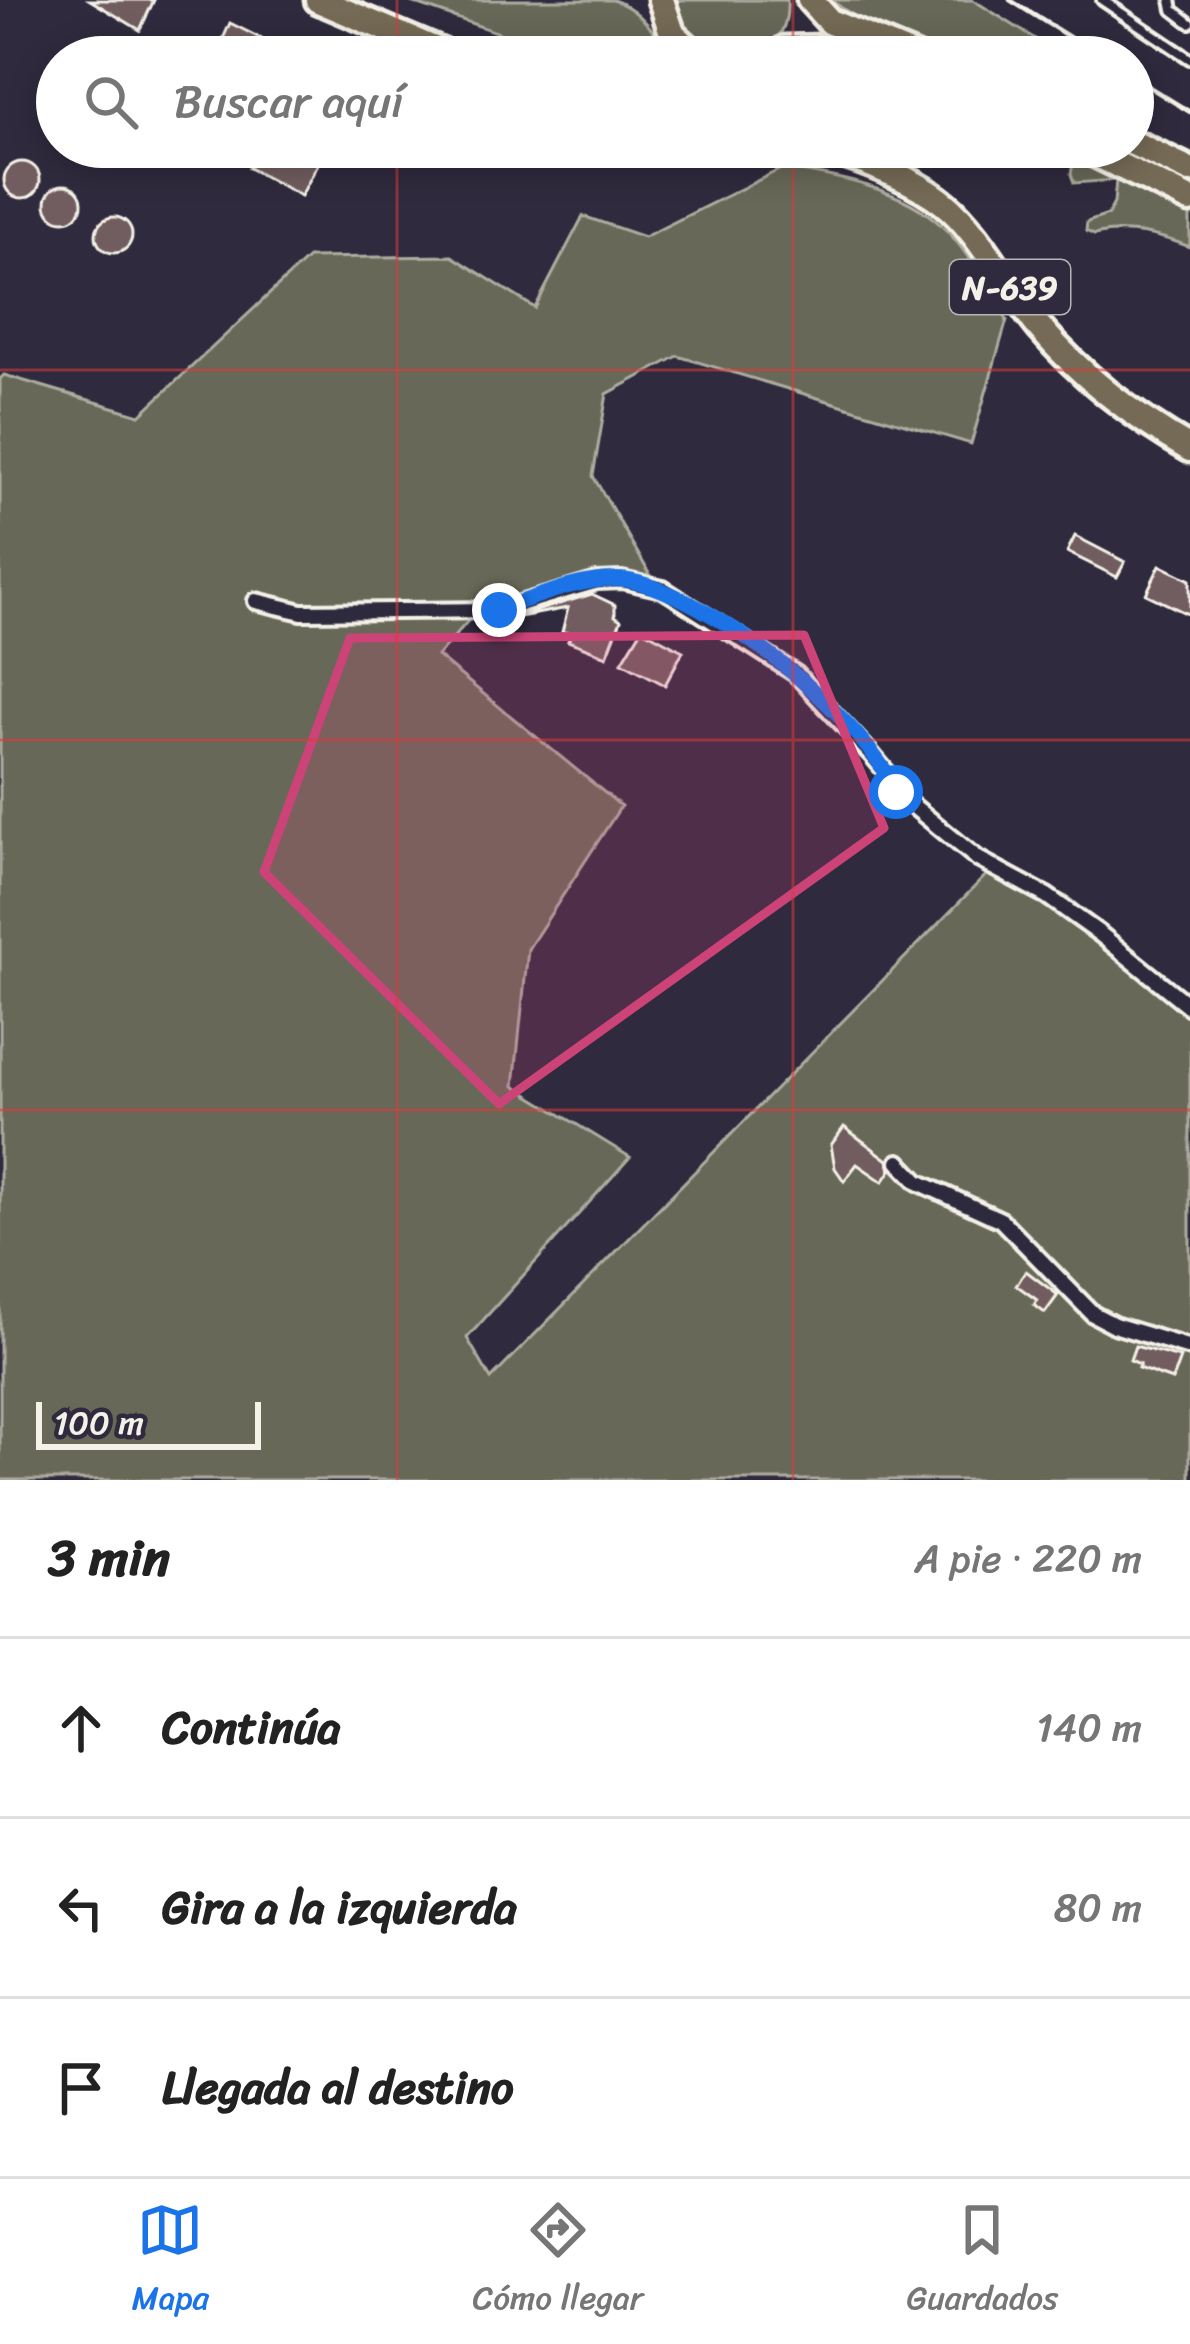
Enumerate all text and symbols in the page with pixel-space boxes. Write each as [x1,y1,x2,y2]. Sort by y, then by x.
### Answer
search box [36,36,1154,168]
text: Buscar aquí [174,62,403,142]
icon: search [78,69,144,135]
road number: N-639 [950,260,1070,314]
route end [472,583,526,637]
route start [869,765,923,819]
text: 100 m [54,1394,144,1452]
scale bar [36,1396,261,1449]
text: 3 min [48,1513,170,1603]
text: A pie · 220 m [914,1524,1142,1593]
text: Continúa [162,1688,340,1768]
text: 140 m [1036,1693,1142,1762]
icon: ahead [48,1695,114,1761]
text: Gira a la izquierda [162,1868,517,1948]
text: 80 m [1054,1873,1142,1942]
icon: left [48,1875,114,1941]
text: Llegada al destino [162,2048,514,2128]
icon: arrive [48,2055,114,2121]
tab: Mapa [132,2197,209,2327]
tab: Cómo llegar [473,2197,643,2327]
tab: Guardados [907,2197,1058,2327]

